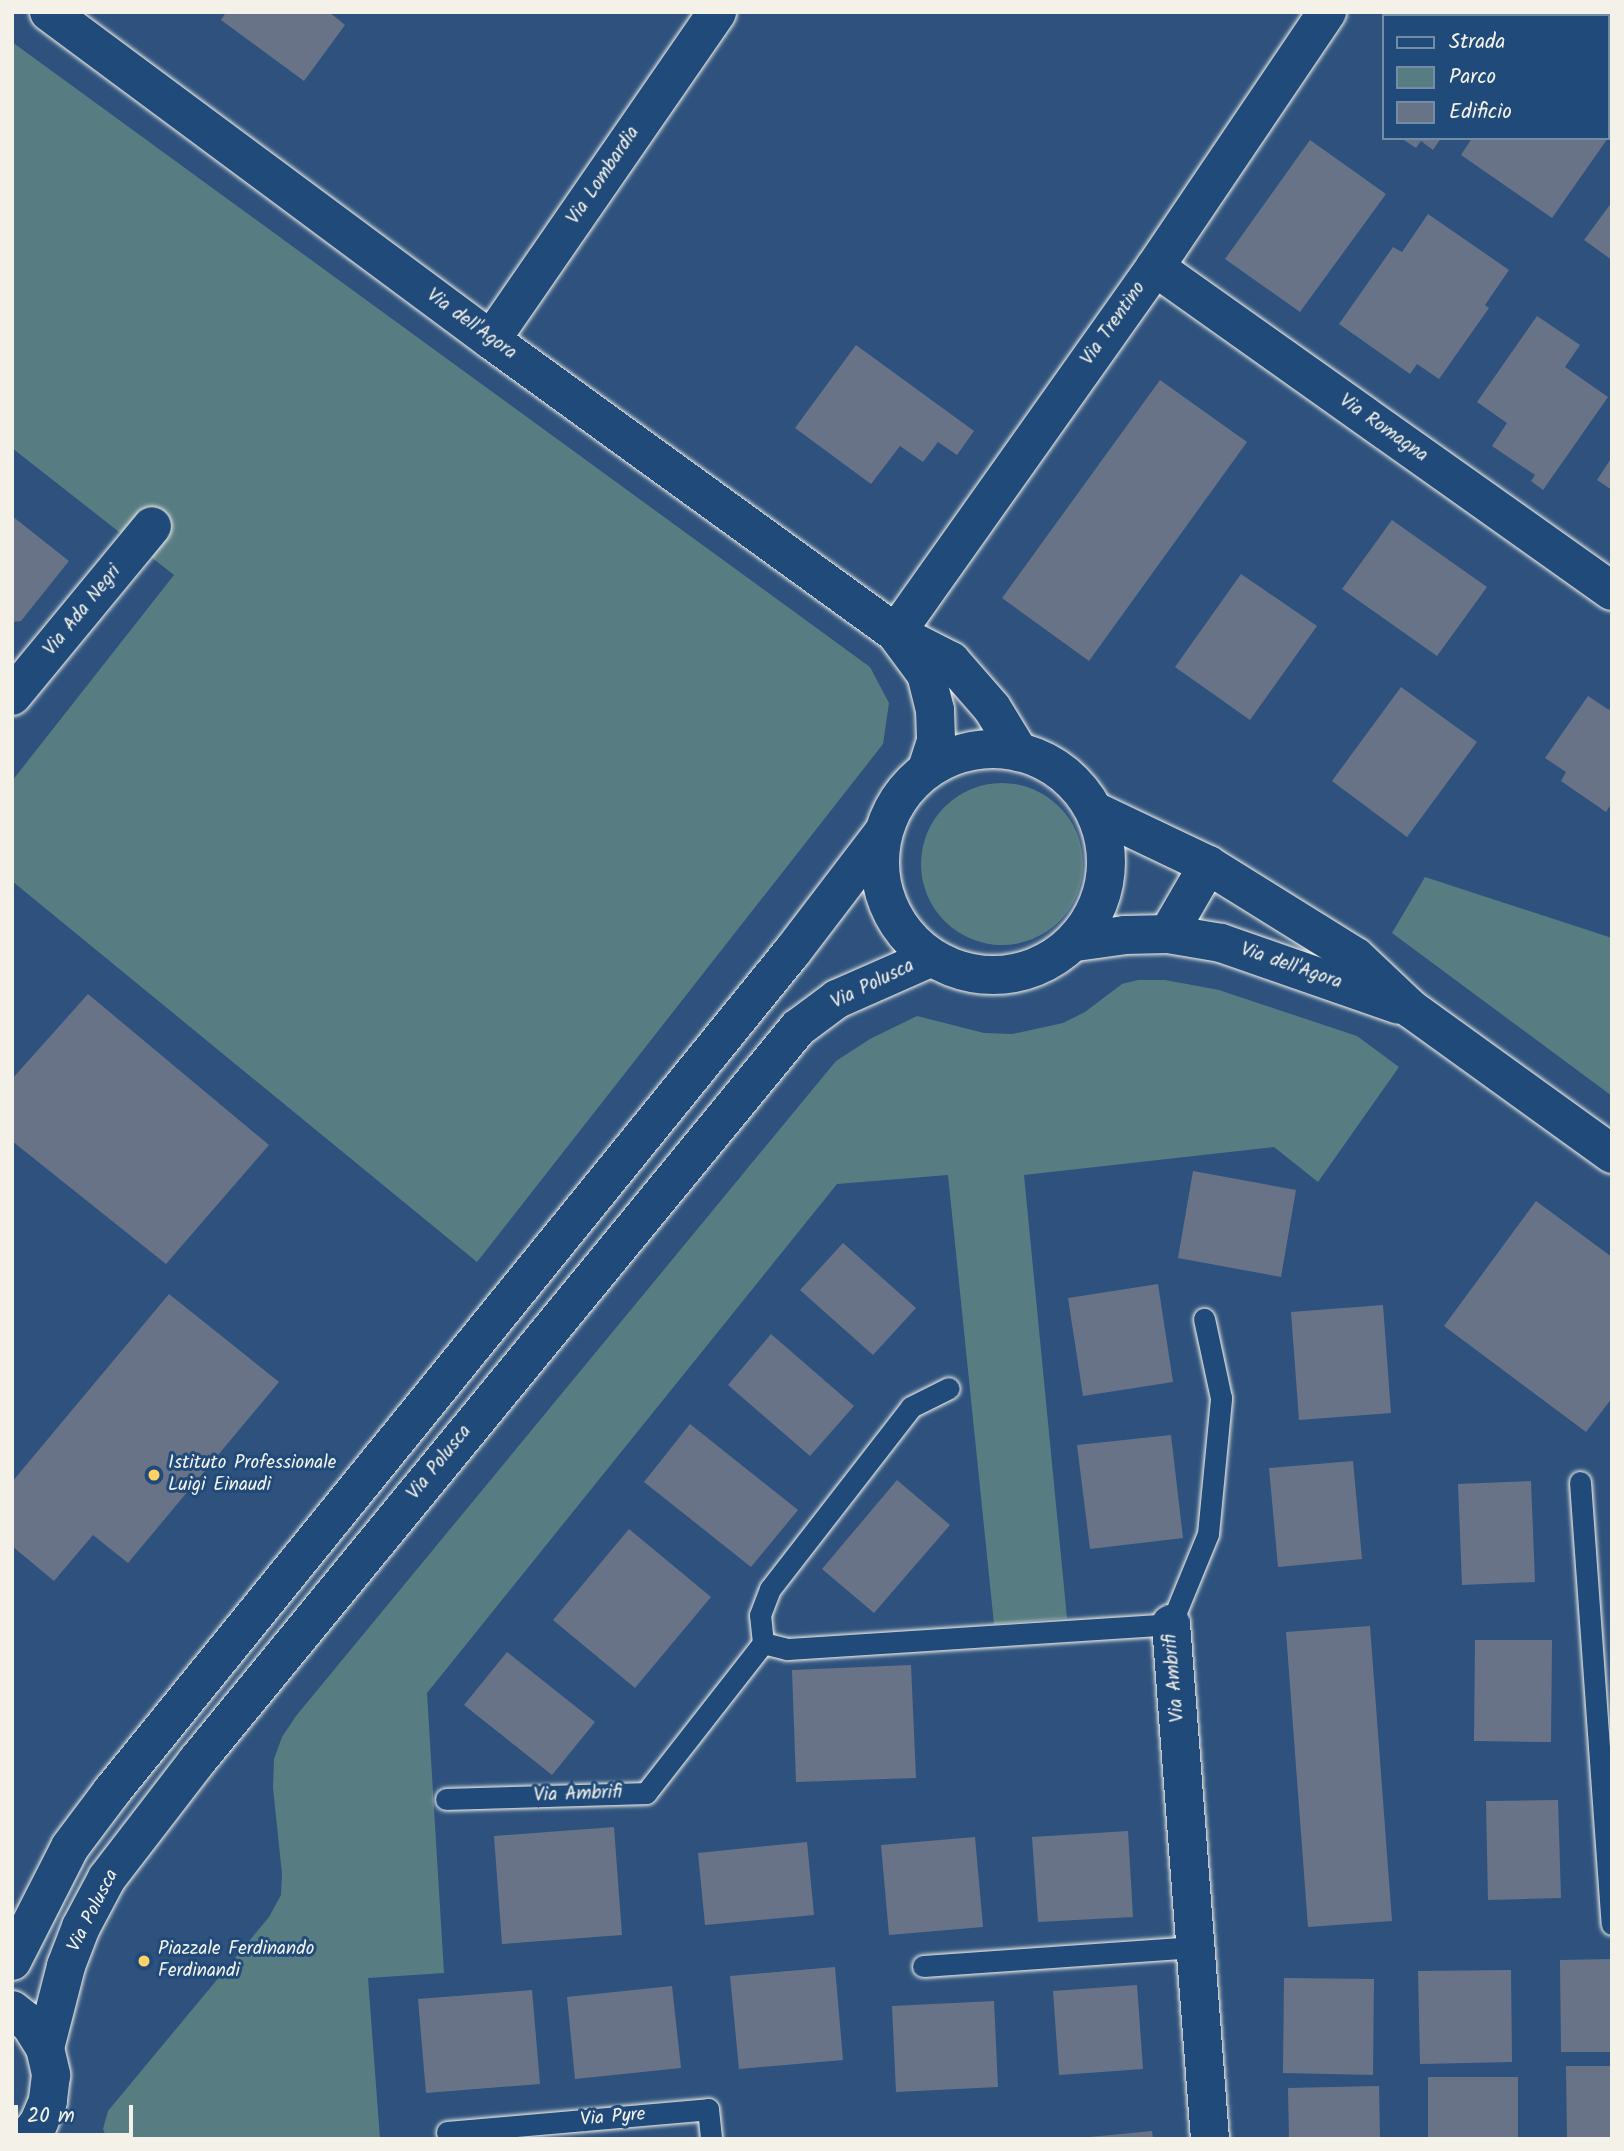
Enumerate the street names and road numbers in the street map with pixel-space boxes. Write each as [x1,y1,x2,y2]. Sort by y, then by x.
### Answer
street label: Via Lombardia [563,123,645,229]
street label: Via Trentino [1077,278,1151,370]
street label: Via dell'Agora [422,285,520,365]
street label: Via Romagna [1334,390,1432,468]
street label: Via Ada Negri [40,561,126,661]
street label: Via dell'Agora [1237,939,1345,995]
street label: Via Polusca [828,955,918,1015]
street label: Via Polusca [403,1421,477,1505]
street label: Via Ambrifi [1160,1633,1190,1723]
street label: Via Ambrifi [533,1782,623,1808]
street label: Via Polusca [64,1866,124,1956]
street label: Via Pyre [580,2104,646,2132]

